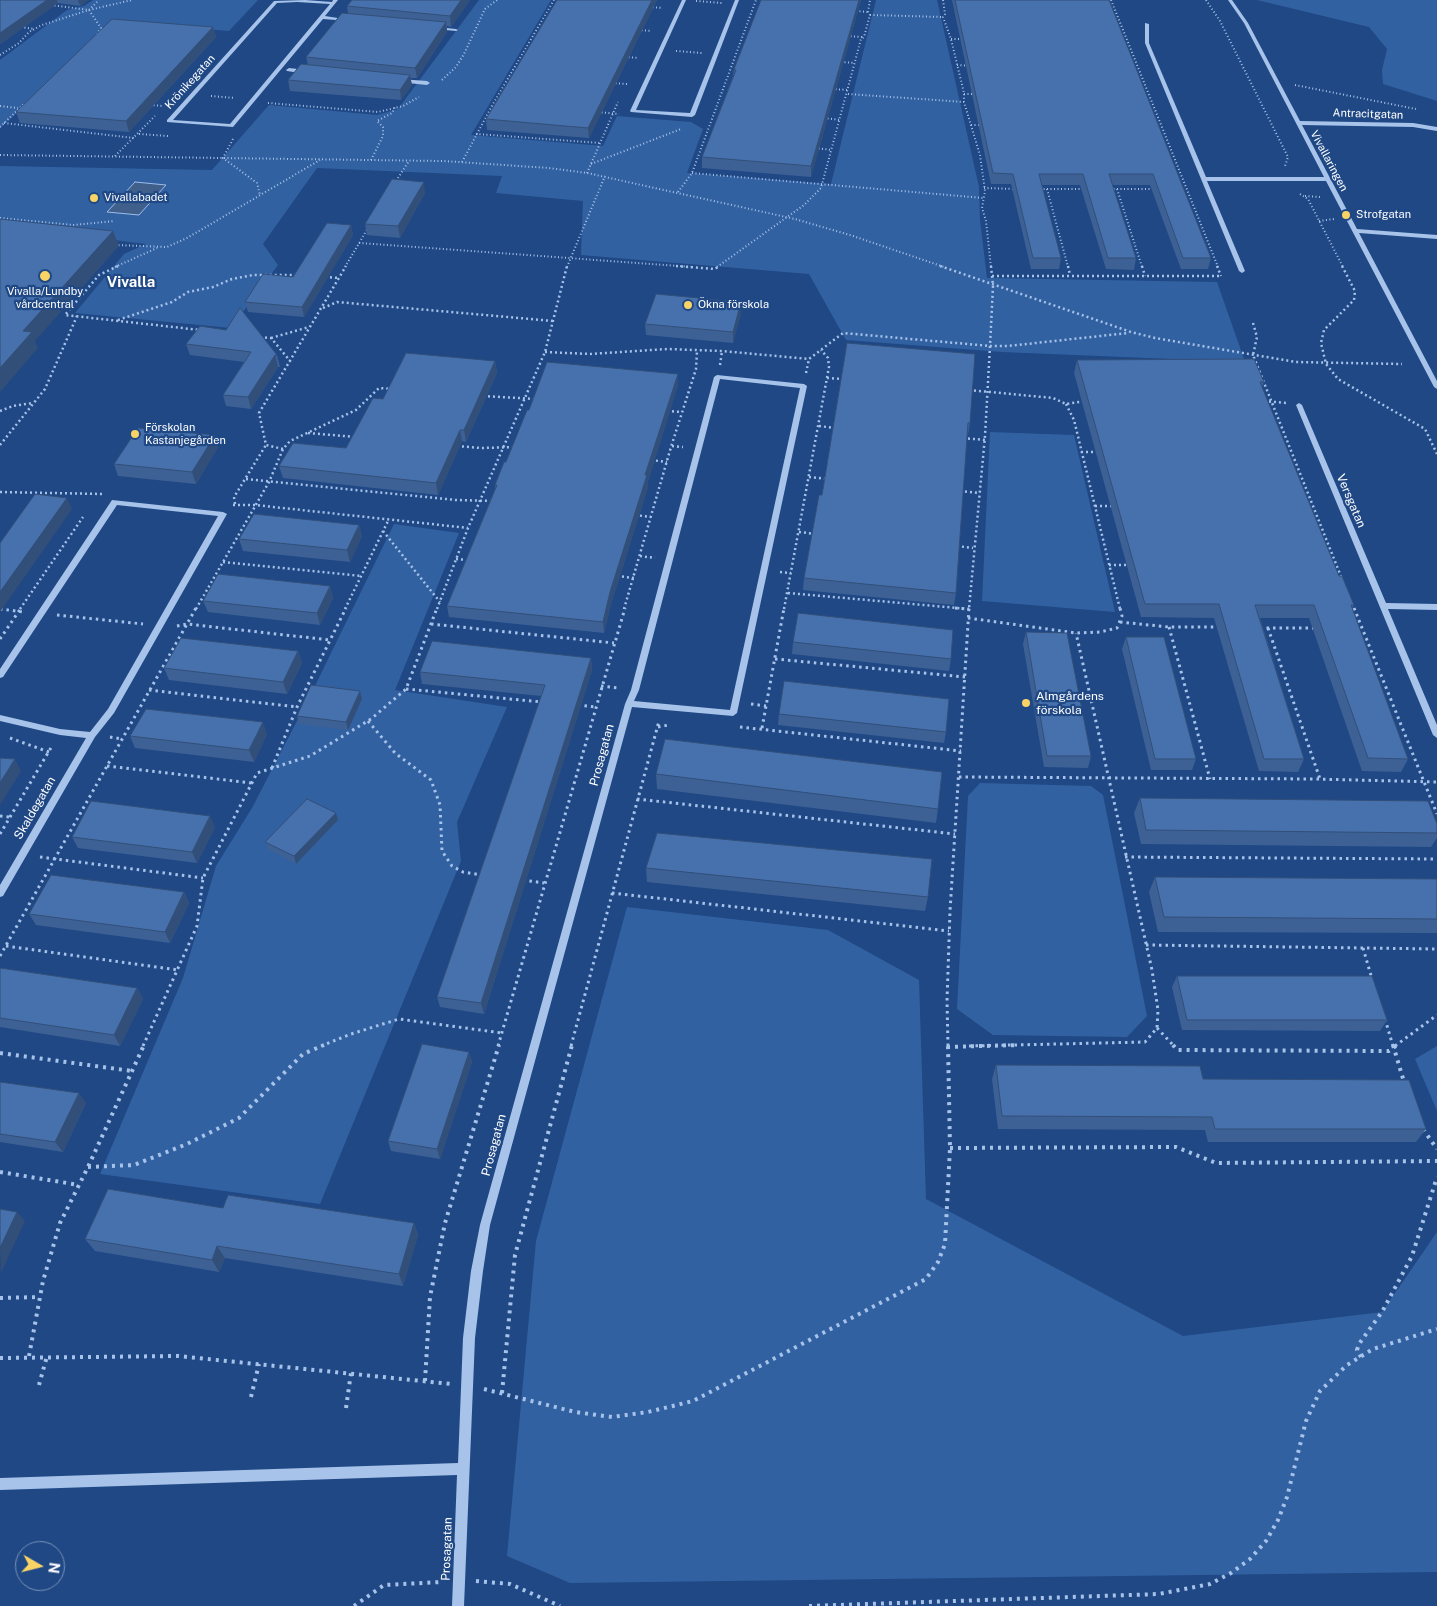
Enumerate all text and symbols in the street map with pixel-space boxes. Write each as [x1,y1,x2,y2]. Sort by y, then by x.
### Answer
street label: Krönikegatan [162,52,218,112]
street label: Antracitgatan [1332,106,1404,122]
street label: Vivallaringen [1307,128,1351,194]
place label: Vivallabadet [104,191,168,205]
marker: Vivallabadet [88,192,100,204]
place label: Strofgatan [1356,208,1411,222]
marker: Strofgatan [1340,209,1352,221]
marker: Vivalla/Lundby vårdcentral [38,269,52,283]
district label: Vivalla [107,273,155,291]
place label: Vivalla/Lundby vårdcentral [7,285,83,311]
place label: Ökna förskola [698,298,769,312]
marker: Ökna förskola [682,299,694,311]
place label: Förskolan Kastanjegården [145,421,226,447]
marker: Förskolan Kastanjegården [129,428,141,440]
street label: Versgatan [1333,472,1369,530]
place label: Almgårdens förskola [1036,689,1104,717]
marker: Almgårdens förskola [1020,697,1032,709]
street label: Prosagatan [587,722,617,788]
street label: Skaldegatan [11,774,59,842]
street label: Prosagatan [479,1112,509,1178]
street label: Prosagatan [439,1517,455,1581]
north arrow [15,1541,65,1591]
text: N [45,1561,63,1574]

